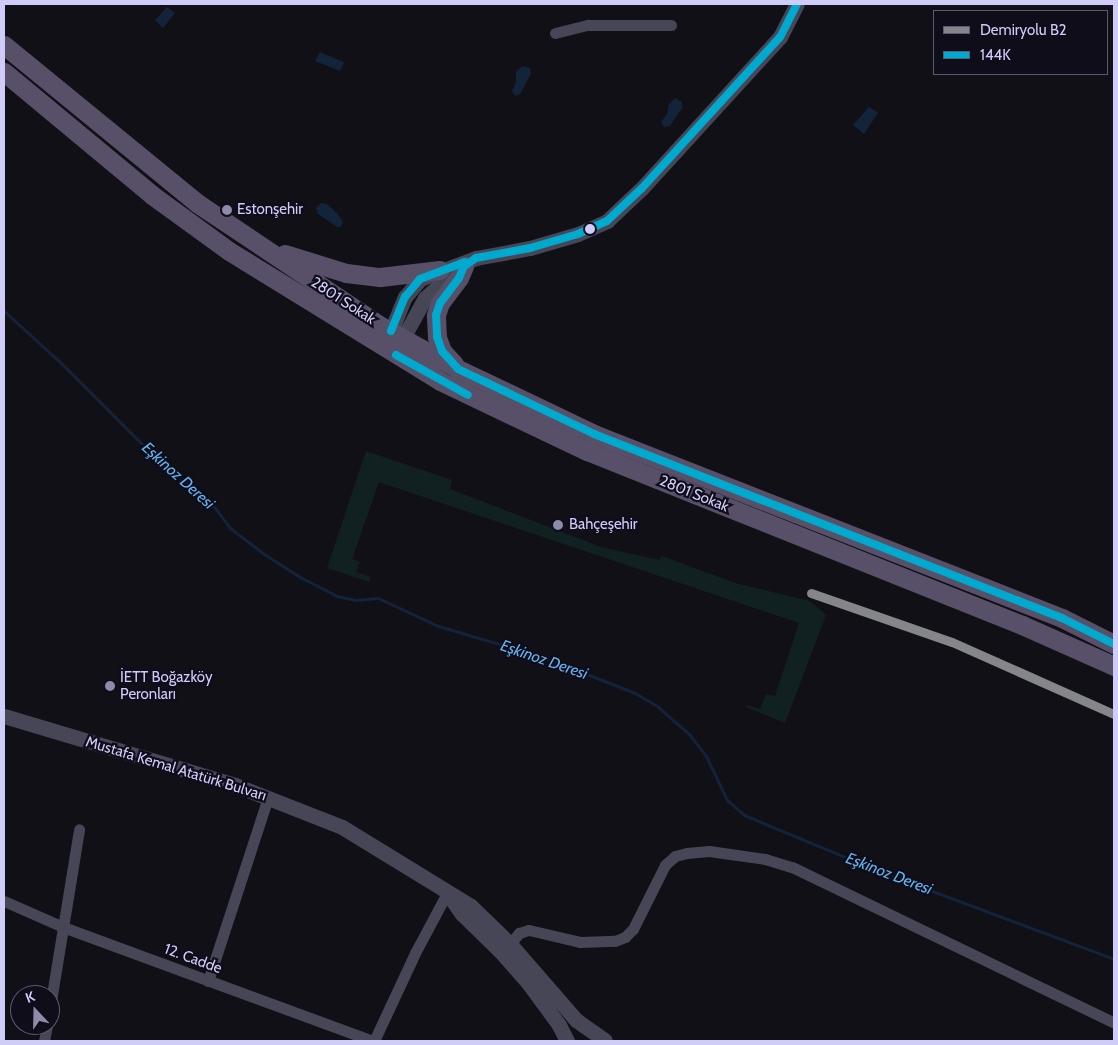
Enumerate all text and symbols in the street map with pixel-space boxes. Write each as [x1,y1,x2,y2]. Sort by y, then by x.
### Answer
legend [933,10,1108,75]
text: Demiryolu B2 [980,21,1067,39]
text: 144K [980,46,1011,64]
place label: Estonşehir [237,201,303,219]
marker: Estonşehir [221,204,233,216]
unlabelled marker [585,224,595,234]
street label: 2801 Sokak [307,274,379,328]
water label: Eşkinoz Deresi [138,438,218,514]
street label: 2801 Sokak [657,472,731,516]
place label: Bahçeşehir [569,516,638,534]
marker: Bahçeşehir [551,518,565,532]
water label: Eşkinoz Deresi [498,636,590,684]
place label: İETT Boğazköy Peronları [120,668,212,703]
marker: İETT Boğazköy Peronları [104,680,116,692]
street label: Mustafa Kemal Atatürk Bulvarı [84,733,268,805]
water label: Eşkinoz Deresi [843,849,935,899]
street label: 12. Cadde [162,940,224,978]
north arrow [10,985,60,1035]
text: K [23,987,37,1007]

